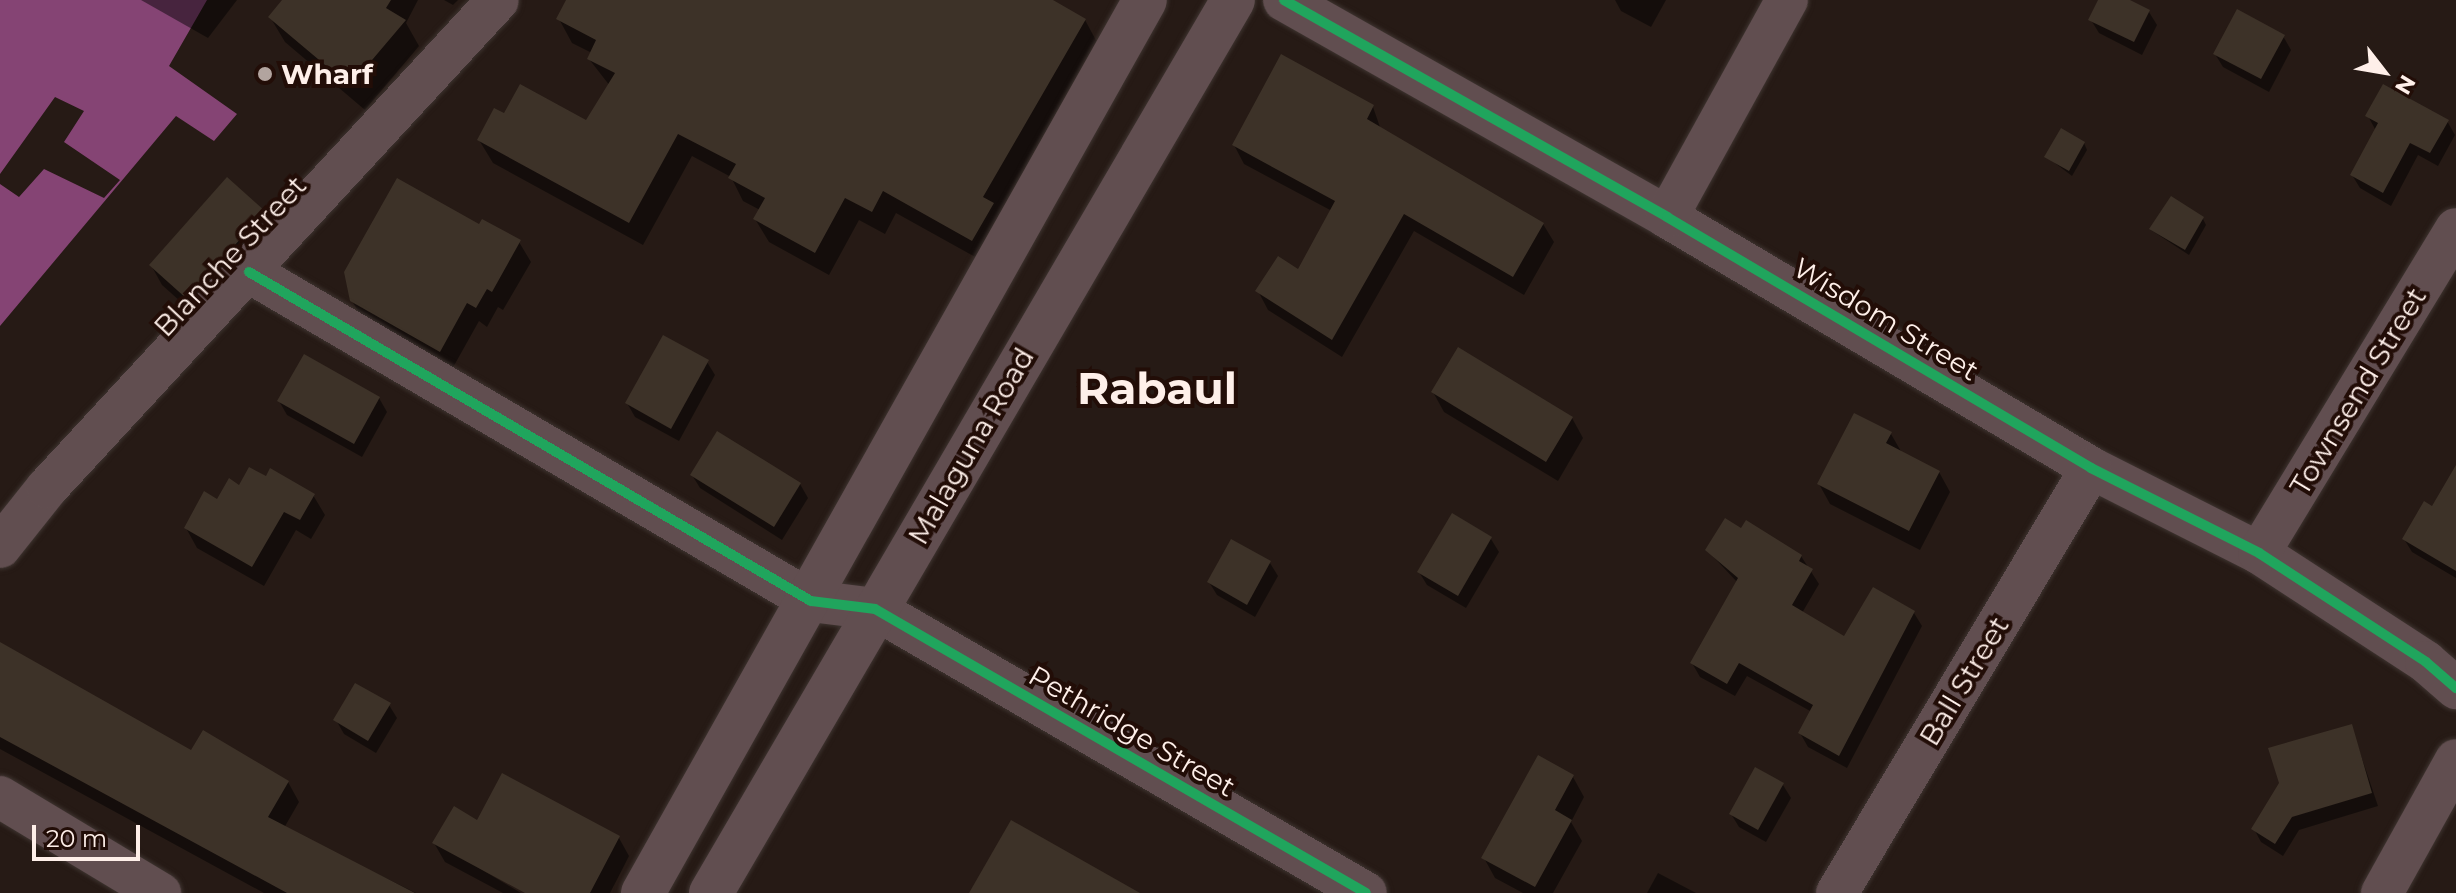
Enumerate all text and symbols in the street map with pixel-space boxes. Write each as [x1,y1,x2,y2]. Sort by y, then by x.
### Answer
north arrow [2344,32,2424,112]
place label: Wharf [281,57,373,91]
marker: Wharf [256,65,274,83]
text: N [2389,70,2421,99]
street label: Blanche Street [147,169,313,343]
street label: Wisdom Street [1787,251,1985,387]
street label: Townsend Street [2283,281,2433,501]
street label: Malaguna Road [901,342,1041,550]
district label: Rabaul [1077,362,1237,414]
street label: Ball Street [1912,610,2016,752]
street label: Pethridge Street [1023,658,1241,804]
scale bar [36,809,144,859]
text: 20 m [46,824,107,853]

